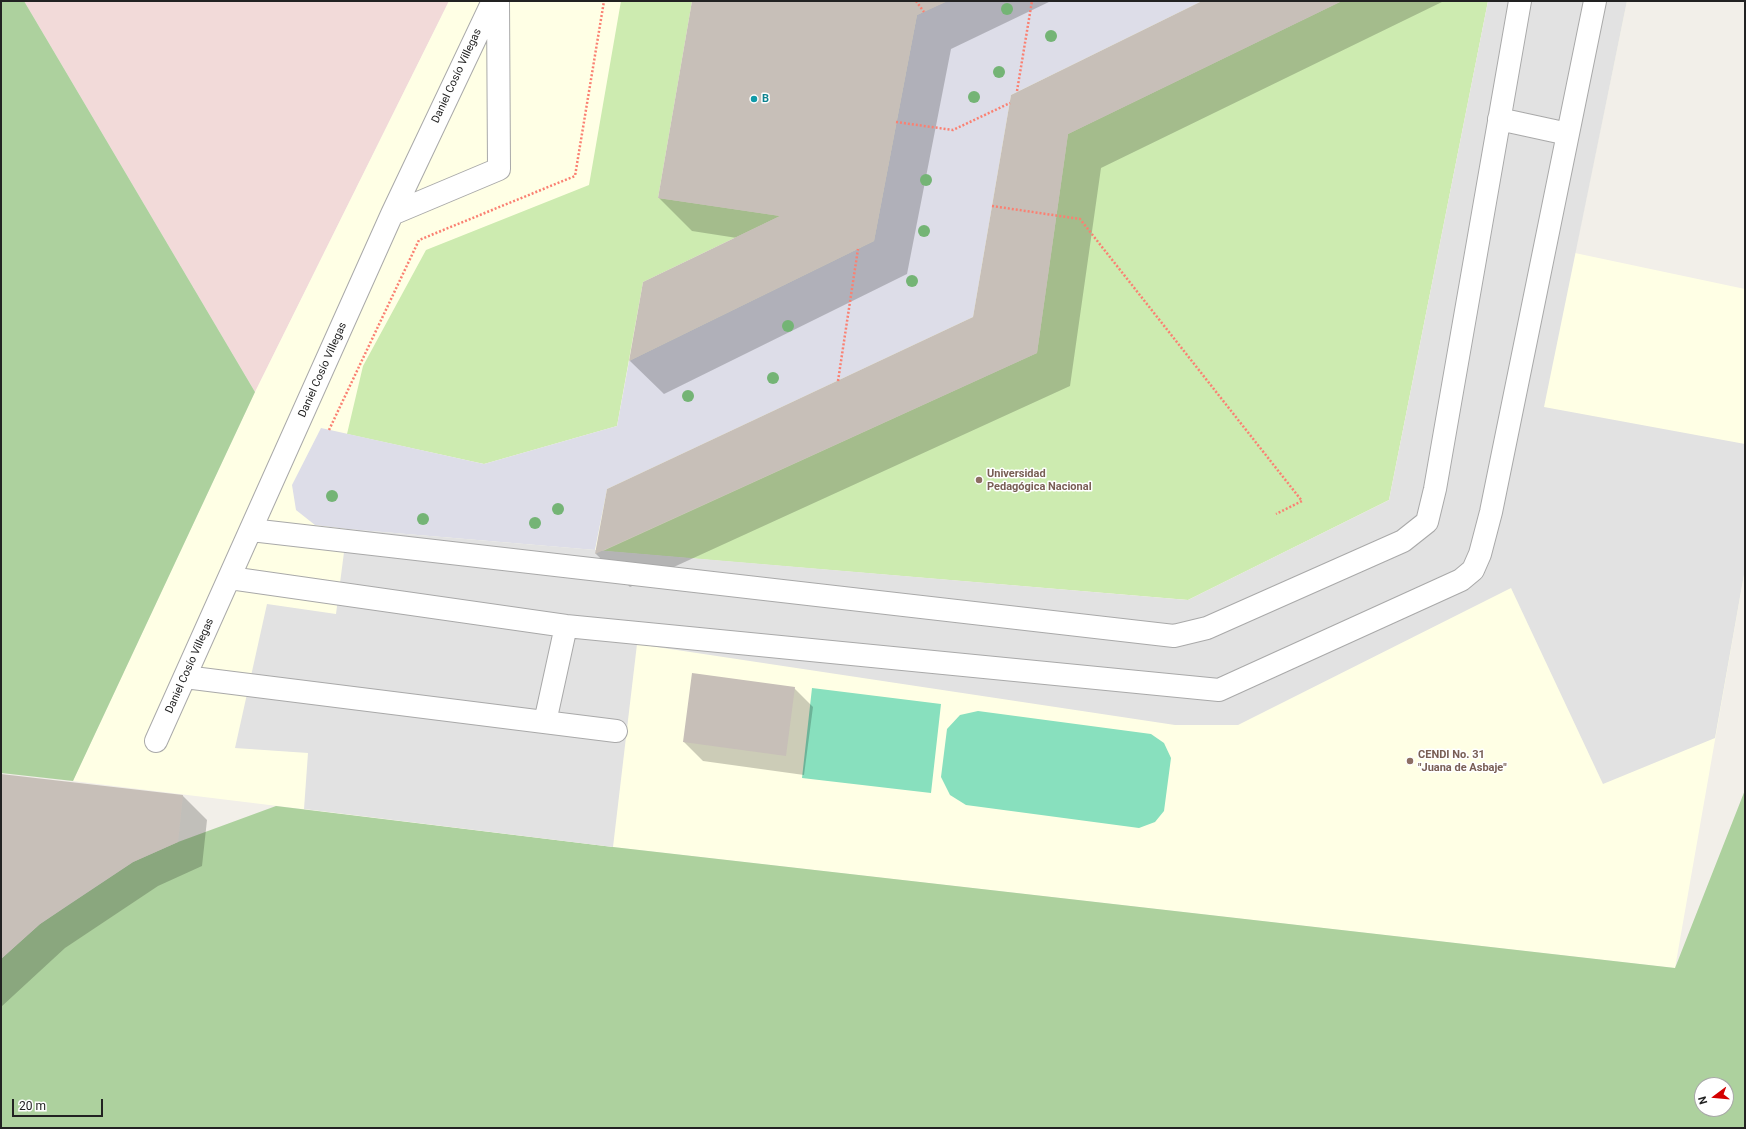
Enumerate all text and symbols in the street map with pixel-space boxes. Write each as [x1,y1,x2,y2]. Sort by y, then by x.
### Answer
street label: Daniel Cosío Villegas [429,27,485,125]
place label: B [762,92,769,106]
marker: B [749,94,759,104]
street label: Daniel Cosío Villegas [296,320,350,420]
place label: Universidad Pedagógica Nacional [987,467,1092,493]
marker: Universidad Pedagógica Nacional [974,475,984,485]
street label: Daniel Cosío Villegas [163,616,217,716]
place label: CENDI No. 31 "Juana de Asbaje" [1418,748,1507,774]
marker: CENDI No. 31 "Juana de Asbaje" [1405,756,1415,766]
north arrow [1694,1077,1734,1117]
scale bar [14,1091,105,1117]
text: N [1696,1095,1710,1106]
text: 20 m [19,1099,46,1113]

